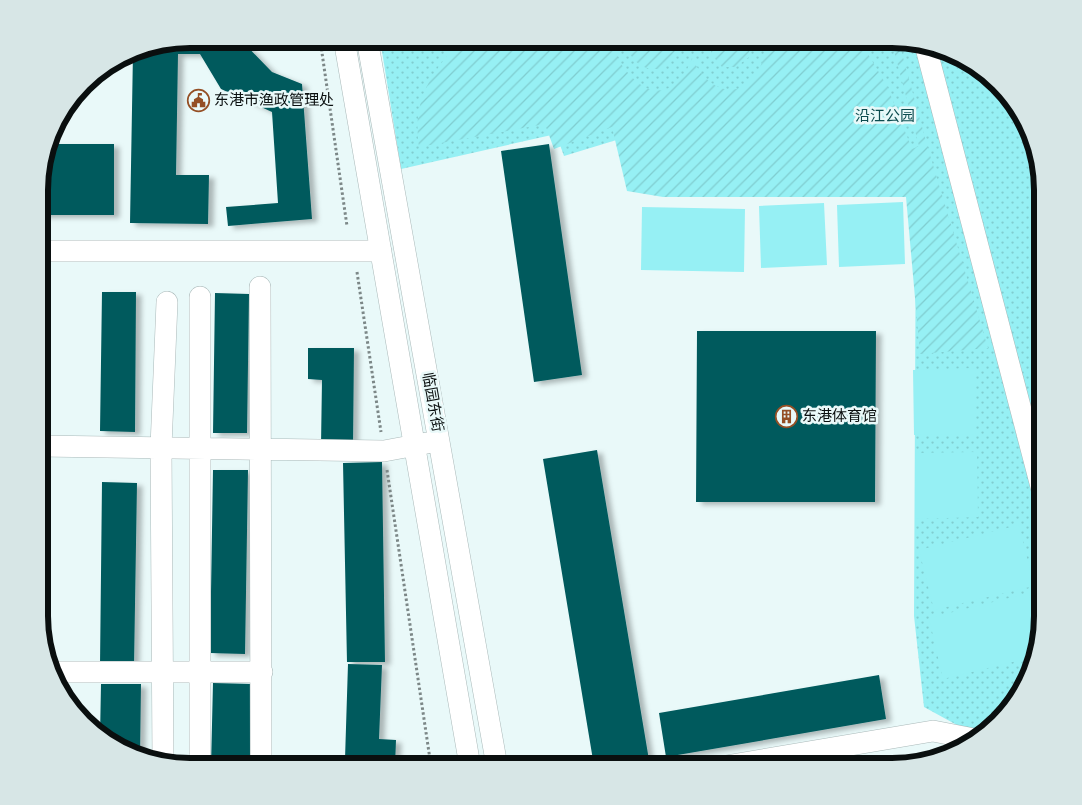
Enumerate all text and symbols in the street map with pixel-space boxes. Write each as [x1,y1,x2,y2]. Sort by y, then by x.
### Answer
public building icon: 东港市渔政管理处 [186,88,210,112]
place label: 东港市渔政管理处 [214,91,334,109]
park label: 沿江公园 [855,107,915,125]
street label: 临园东街 [419,371,447,433]
building icon: 东港体育馆 [774,404,798,428]
place label: 东港体育馆 [802,407,877,425]

